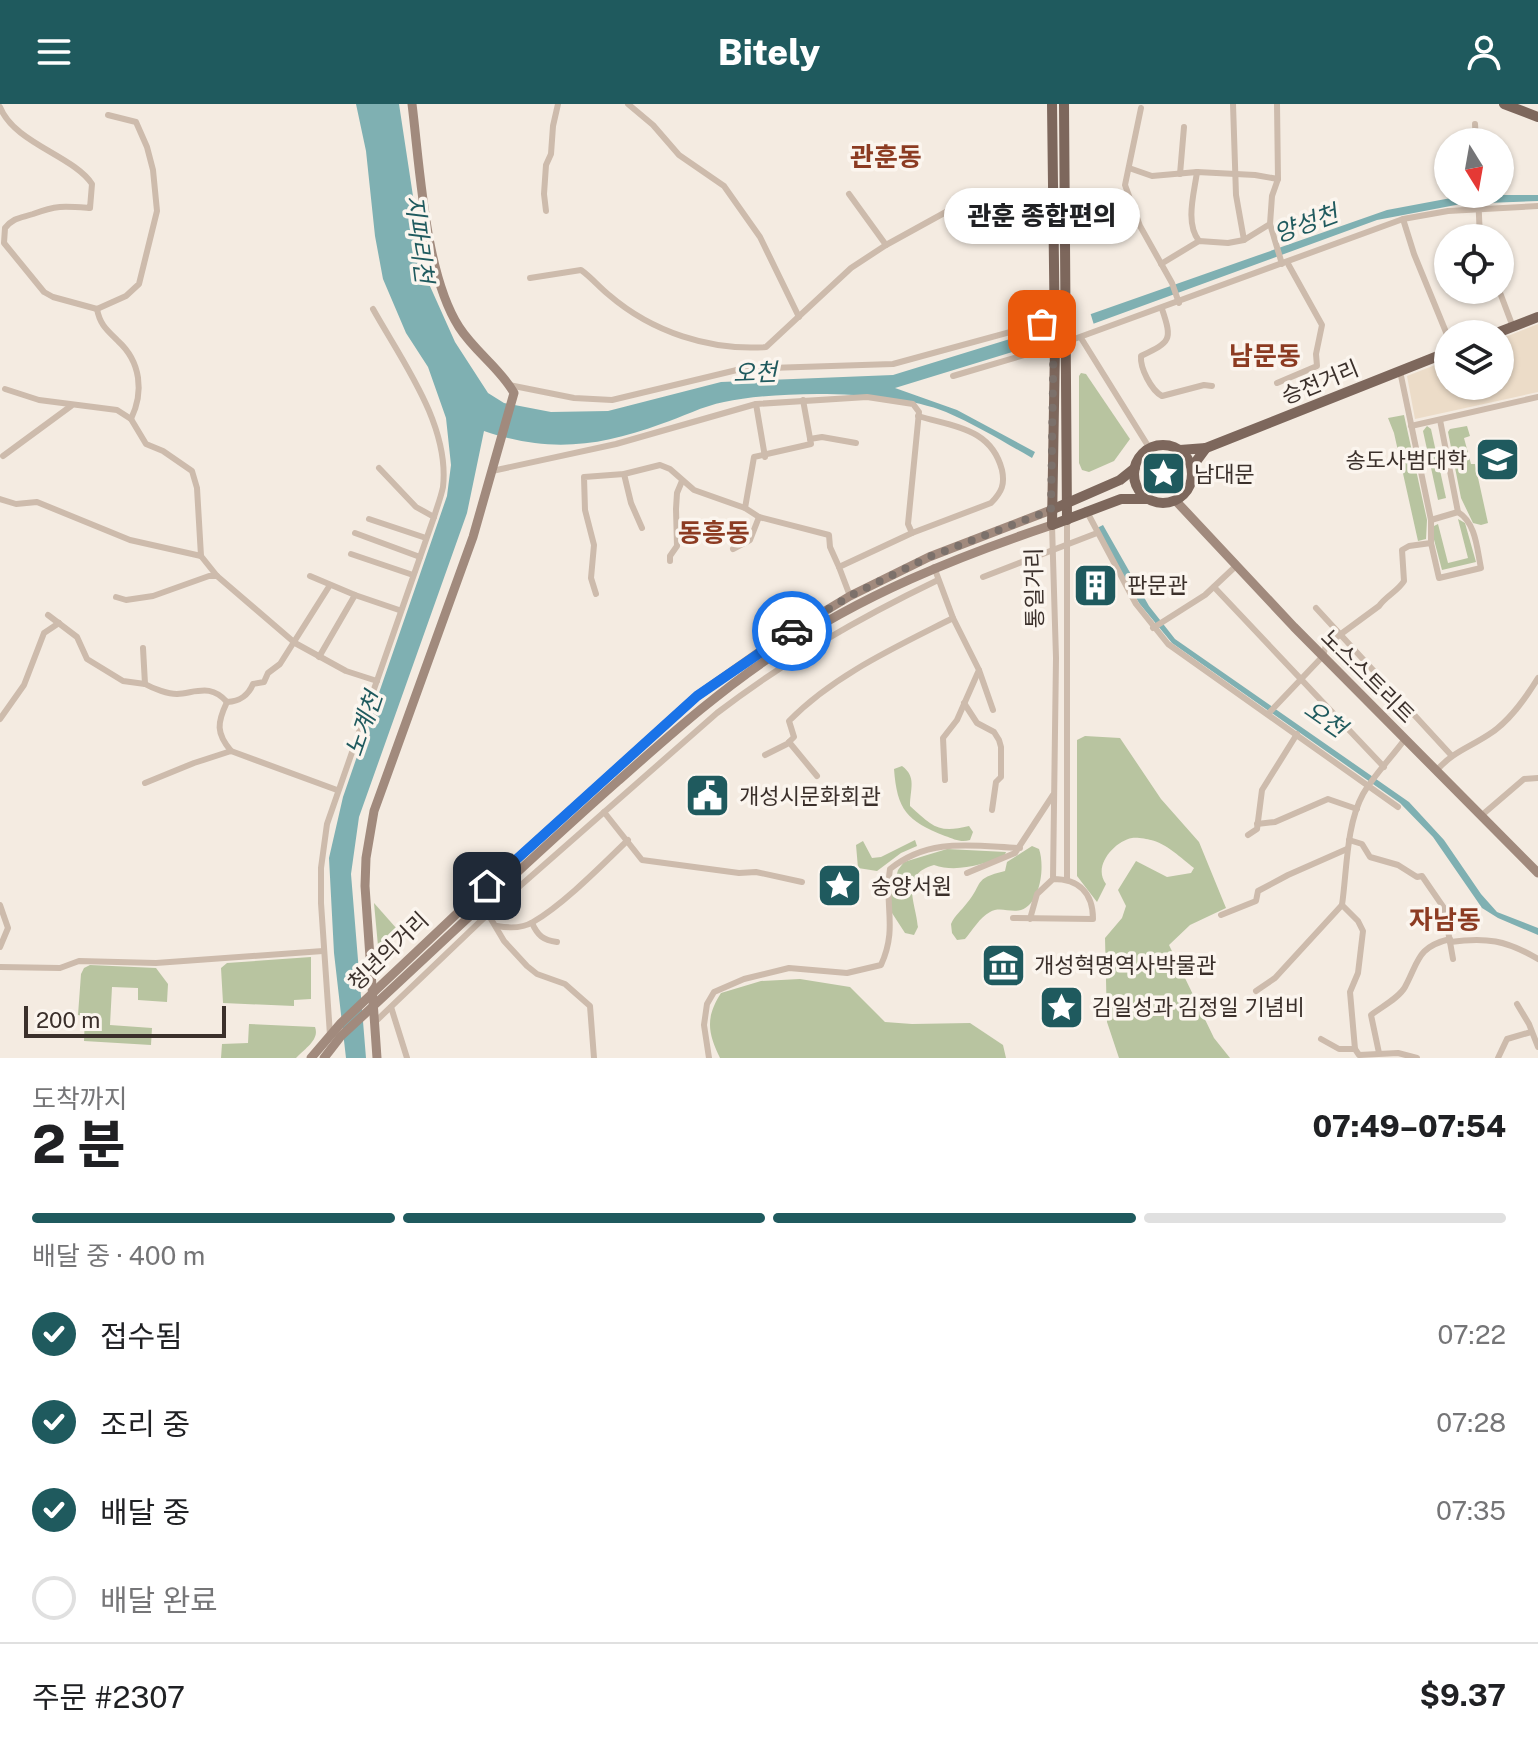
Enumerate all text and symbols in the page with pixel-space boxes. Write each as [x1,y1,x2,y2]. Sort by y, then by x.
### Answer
icon: menu [32,30,76,74]
icon: person [1462,30,1506,74]
text: Bitely [718,31,820,73]
north arrow [1434,128,1514,208]
map controls [1434,128,1514,400]
district label: 관훈동 [850,141,922,172]
callout: 관훈 종합편의 [944,188,1140,244]
water label: 지파리천 [401,193,440,287]
water label: 양성천 [1270,198,1344,248]
text: 관훈 종합편의 [967,200,1117,231]
button: locate [1434,224,1514,304]
pin [1008,290,1076,358]
icon: bag [1020,302,1064,346]
button: layers [1434,320,1514,400]
district label: 남문동 [1229,340,1301,371]
street label: 승전거리 [1278,355,1362,409]
water label: 오천 [732,357,780,387]
school or university icon: 송도사범대학 [1474,436,1522,484]
place label: 송도사범대학 [1346,447,1467,473]
place icon: 남대문 [1139,450,1187,498]
place label: 남대문 [1194,461,1255,487]
district label: 동흥동 [678,517,750,548]
street label: 통일거리 [1020,547,1048,629]
building icon: 판문관 [1072,561,1120,609]
place label: 판문관 [1127,572,1188,598]
courier [752,591,832,671]
icon: car [770,609,814,653]
street label: 노스스트리트 [1316,624,1420,728]
water label: 노계천 [339,685,388,760]
water label: 오천 [1299,694,1354,744]
public building icon: 개성시문화회관 [684,772,732,820]
place label: 개성시문화회관 [739,783,881,809]
pin [453,852,521,920]
place icon: 숭양서원 [816,862,864,910]
icon: home [465,864,509,908]
place label: 숭양서원 [871,873,952,899]
district label: 자남동 [1409,904,1481,935]
street label: 청년의거리 [343,906,433,996]
museum icon: 개성혁명역사박물관 [979,941,1027,989]
place label: 개성혁명역사박물관 [1034,952,1216,978]
place icon: 김일성과 김정일 기념비 [1037,983,1085,1031]
place label: 김일성과 김정일 기념비 [1092,994,1305,1020]
scale bar [24,1002,226,1038]
text: 200 m [36,1007,100,1033]
text: 도착까지 [32,1083,128,1114]
text: 07:49–07:54 [1312,1108,1506,1144]
text: 2 분 [32,1114,125,1175]
text: 배달 중 · 400 m [32,1240,205,1271]
icon: check [32,1312,76,1356]
text: 접수됨 [100,1318,183,1354]
text: 07:22 [1438,1319,1506,1350]
icon: check [32,1400,76,1444]
text: 조리 중 [100,1406,190,1442]
text: 07:28 [1436,1407,1506,1438]
icon: check [32,1488,76,1532]
text: 배달 중 [100,1494,190,1530]
text: 07:35 [1436,1495,1506,1526]
text: 배달 완료 [100,1582,218,1618]
text: $9.37 [1419,1677,1506,1713]
text: 주문 #2307 [32,1679,185,1715]

